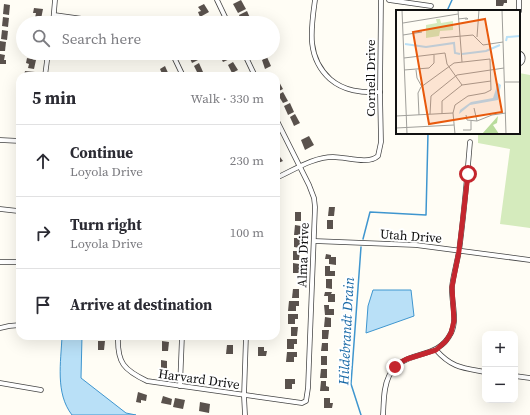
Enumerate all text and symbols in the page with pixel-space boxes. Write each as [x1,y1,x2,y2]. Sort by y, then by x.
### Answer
inset map [396,10,520,134]
search box [16,16,280,60]
icon: search [30,27,52,49]
text: Search here [62,28,141,49]
street label: Cornell Drive [362,39,379,117]
text: 5 min [32,86,76,110]
text: Walk · 330 m [191,90,264,107]
text: Continue [70,142,133,163]
icon: ahead [32,150,54,172]
text: 230 m [230,152,264,169]
text: Loyola Drive [70,163,143,180]
route start [459,165,477,183]
text: Turn right [70,214,142,235]
icon: right [32,222,54,244]
street label: Alma Drive [293,222,313,288]
text: 100 m [230,224,264,241]
street label: Utah Drive [379,225,443,247]
text: Loyola Drive [70,235,143,252]
water label: Hildebrandt Drain [333,276,359,386]
icon: arrive [32,294,54,316]
text: Arrive at destination [70,294,212,315]
map controls [482,331,518,403]
button: + [482,331,518,367]
route end [386,358,404,376]
street label: Harvard Drive [157,365,241,393]
button: − [482,367,518,403]

